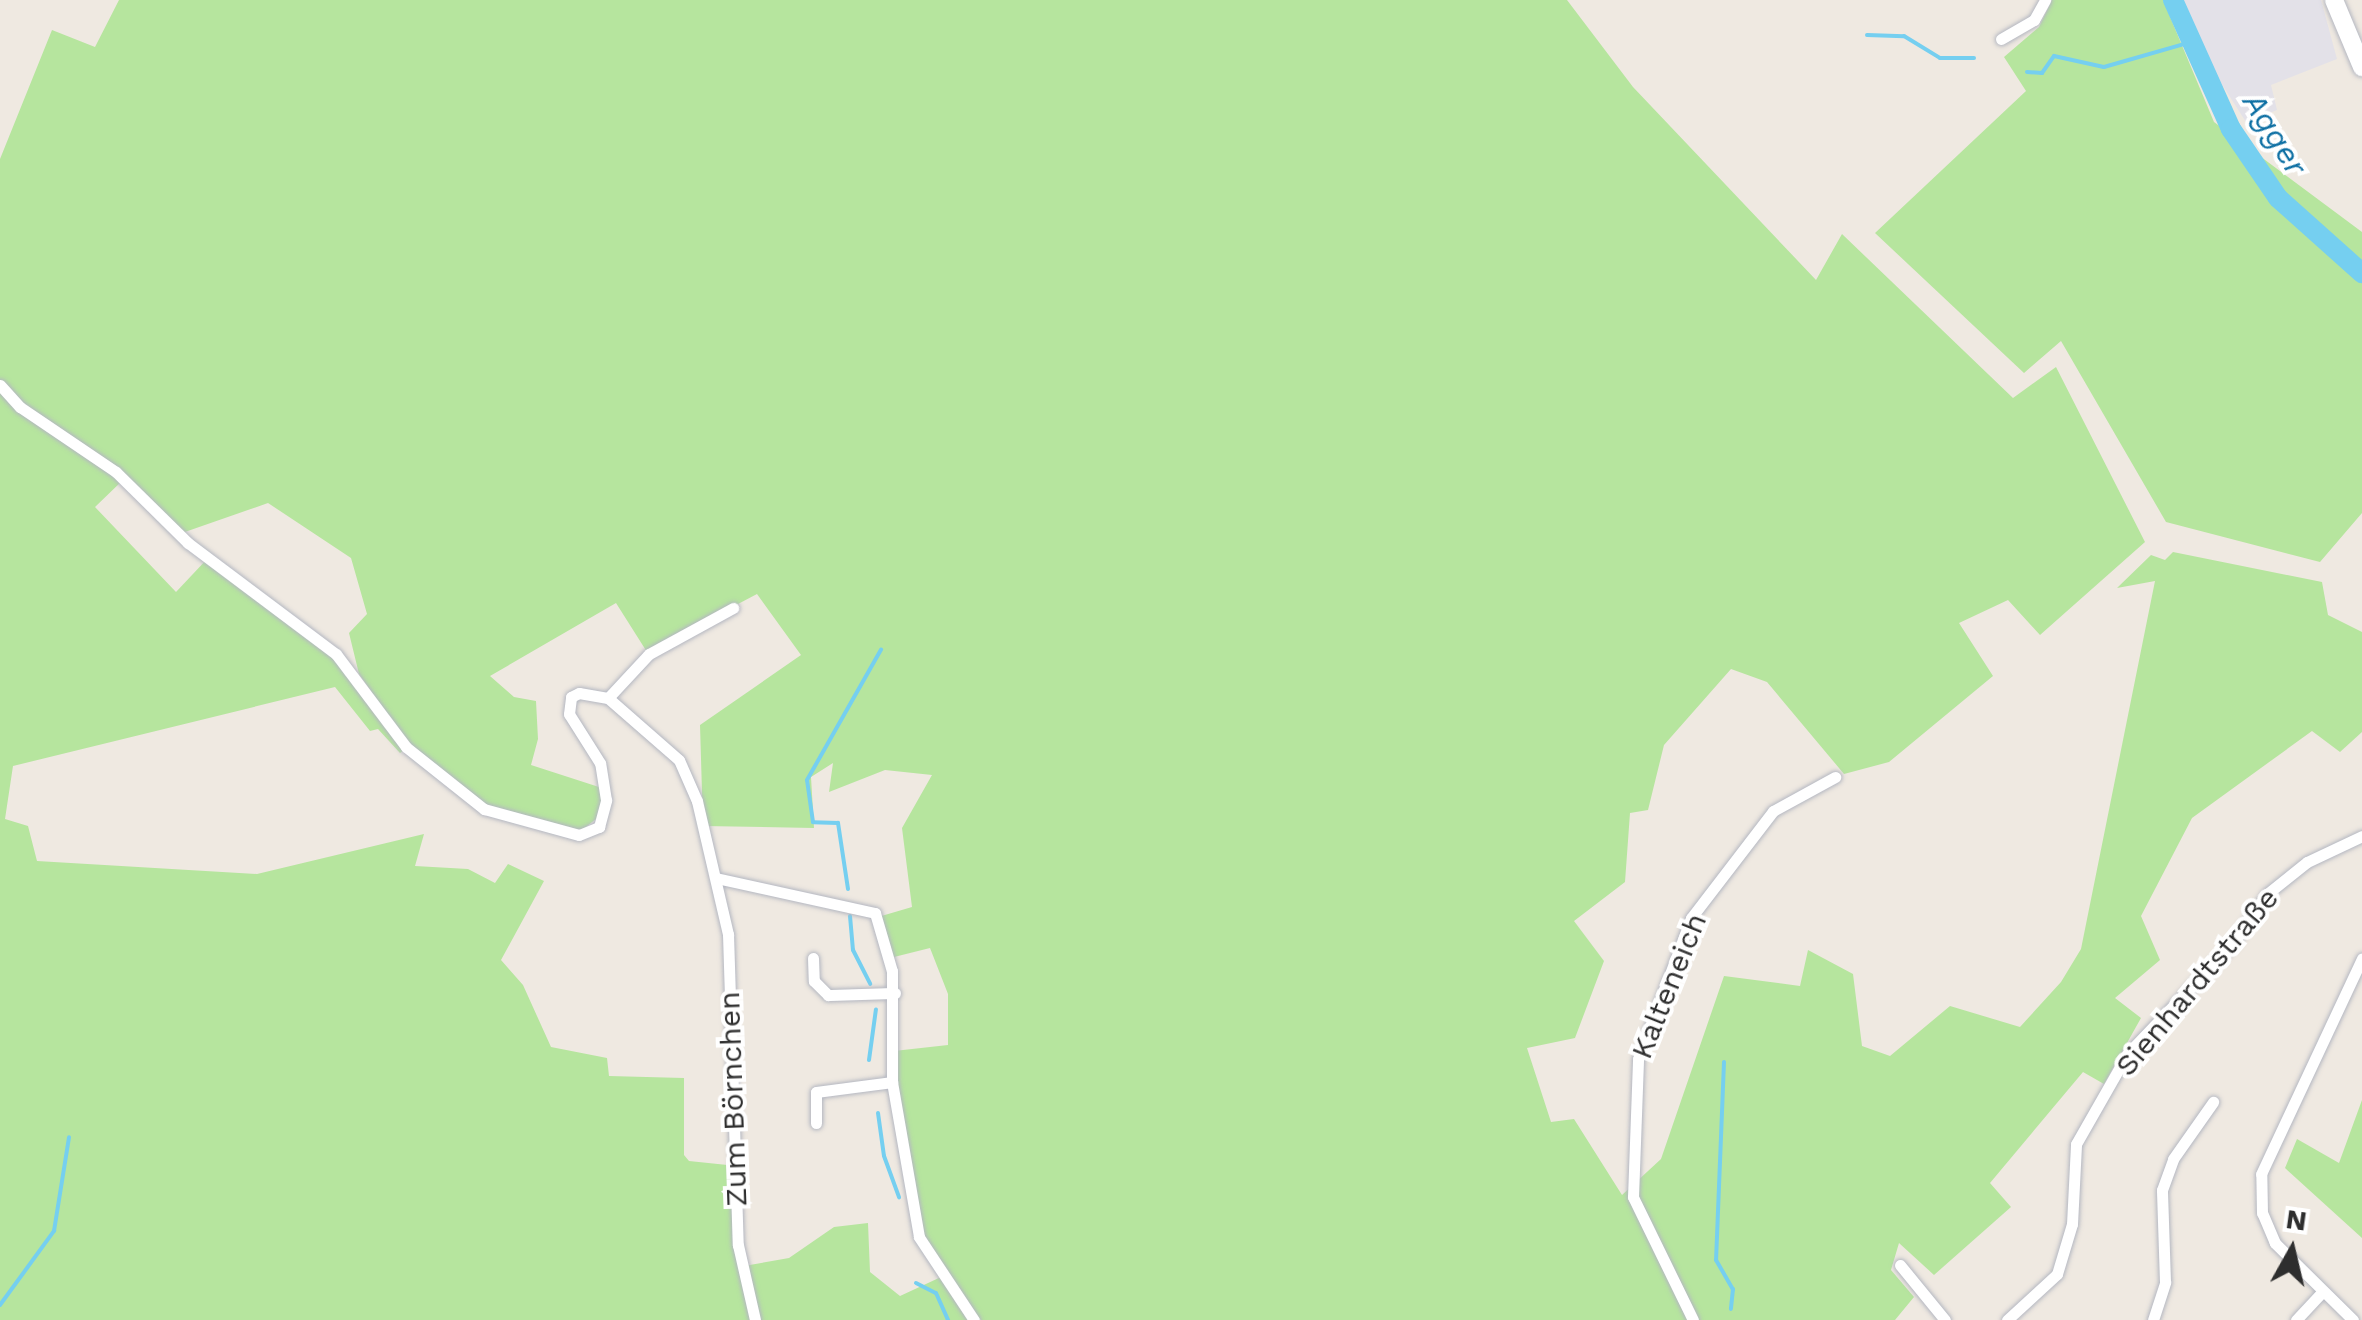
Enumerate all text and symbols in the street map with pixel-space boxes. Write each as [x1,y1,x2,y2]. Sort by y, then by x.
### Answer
water label: Agger [2235,85,2315,183]
street label: Sienhardtstraße [2108,881,2286,1083]
street label: Kalteneich [1623,908,1715,1064]
street label: Zum Börnchen [711,991,755,1207]
north arrow [2242,1200,2342,1300]
text: N [2284,1202,2309,1238]

